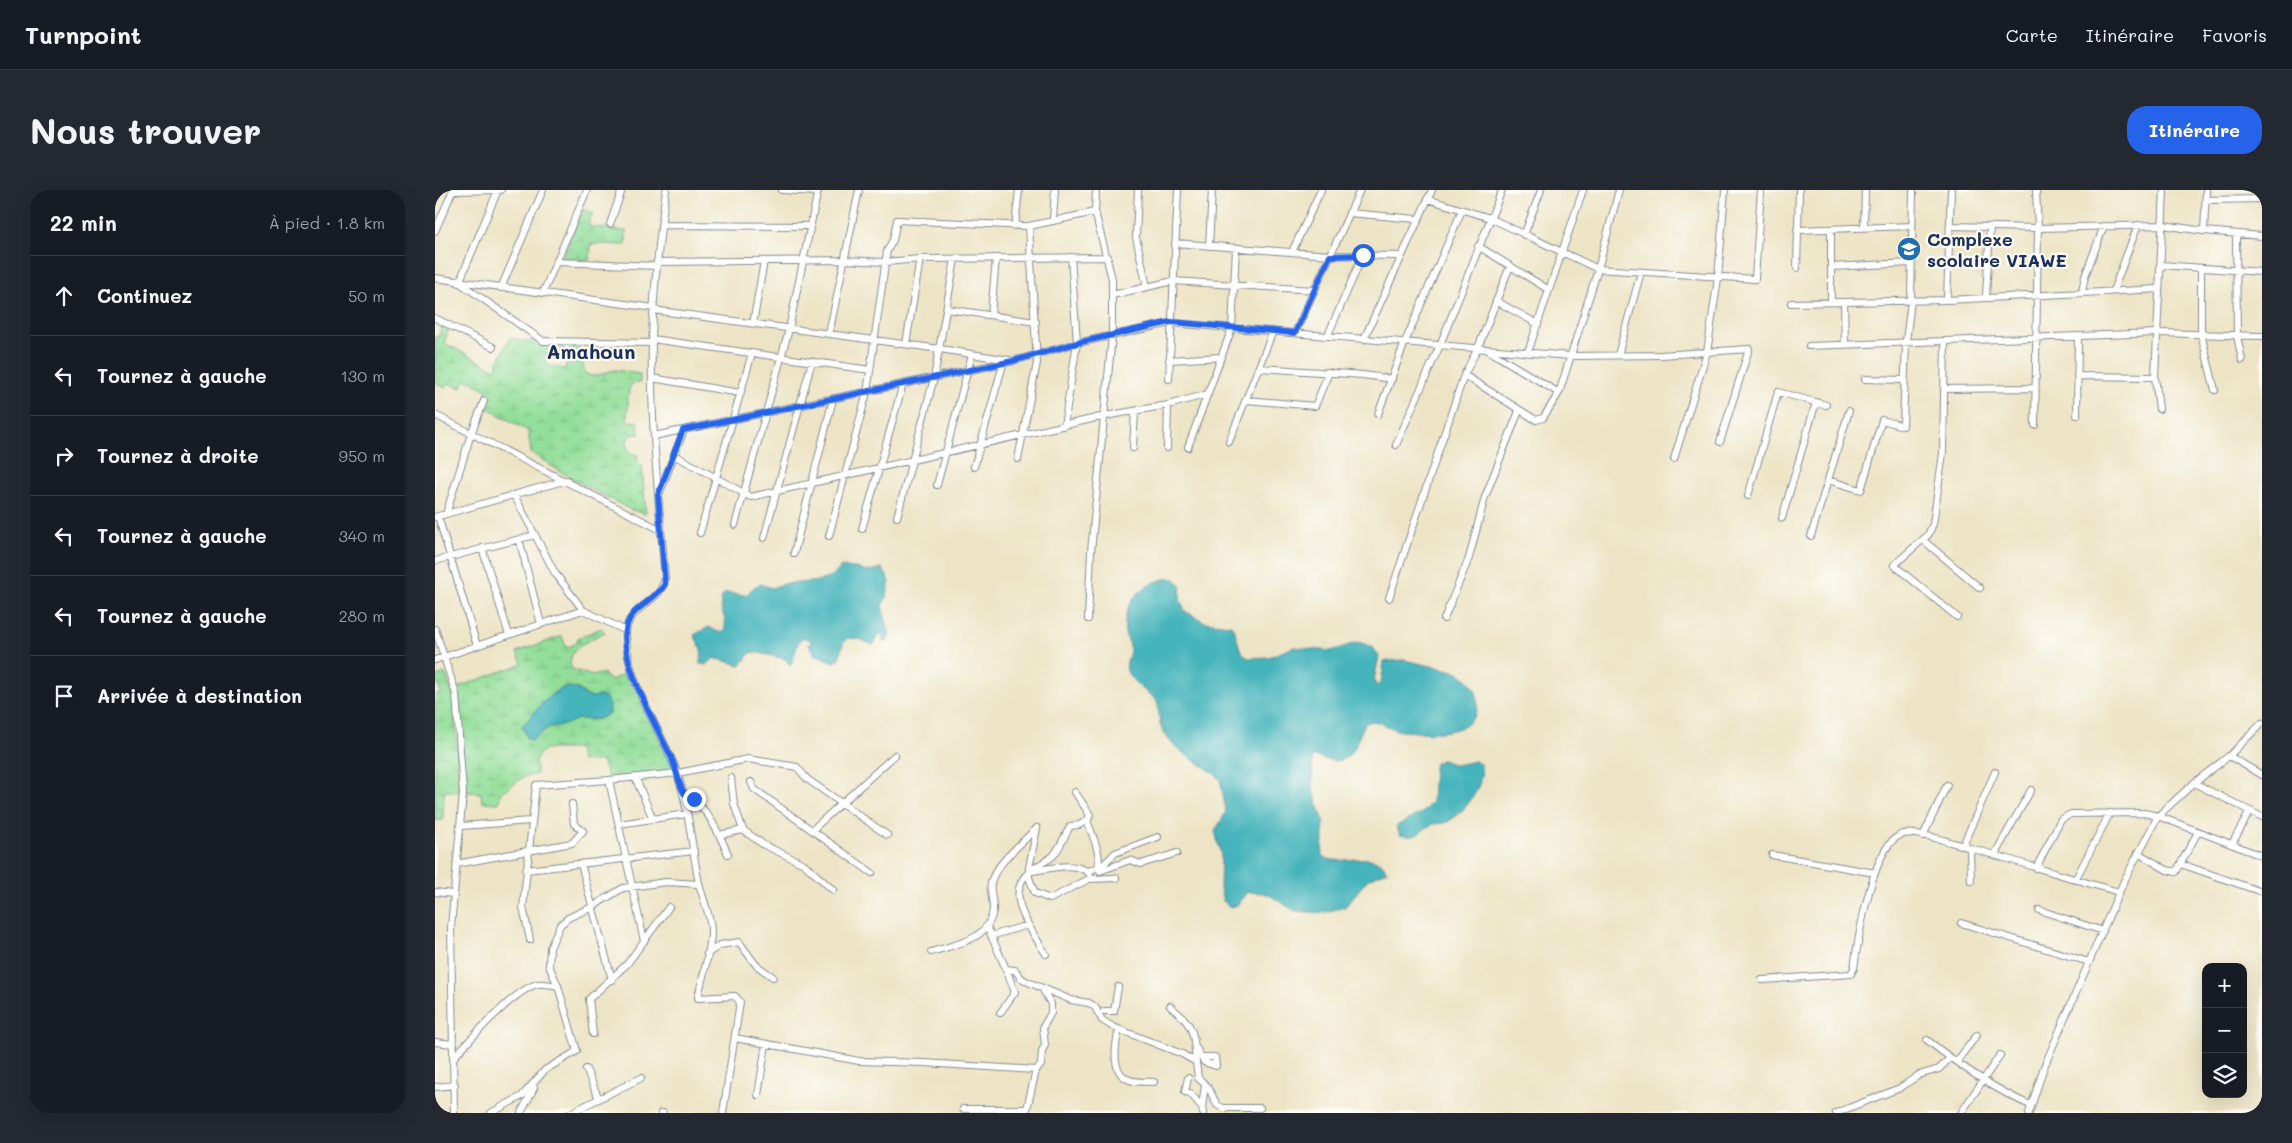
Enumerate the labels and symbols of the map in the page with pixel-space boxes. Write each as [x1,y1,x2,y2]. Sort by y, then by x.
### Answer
place label: Complexe scolaire VIAWE [1927,227,2067,272]
school or university icon: Complexe scolaire VIAWE [1896,236,1922,262]
route start [1352,244,1375,267]
district label: Amahoun [547,338,635,364]
route end [683,788,706,811]

